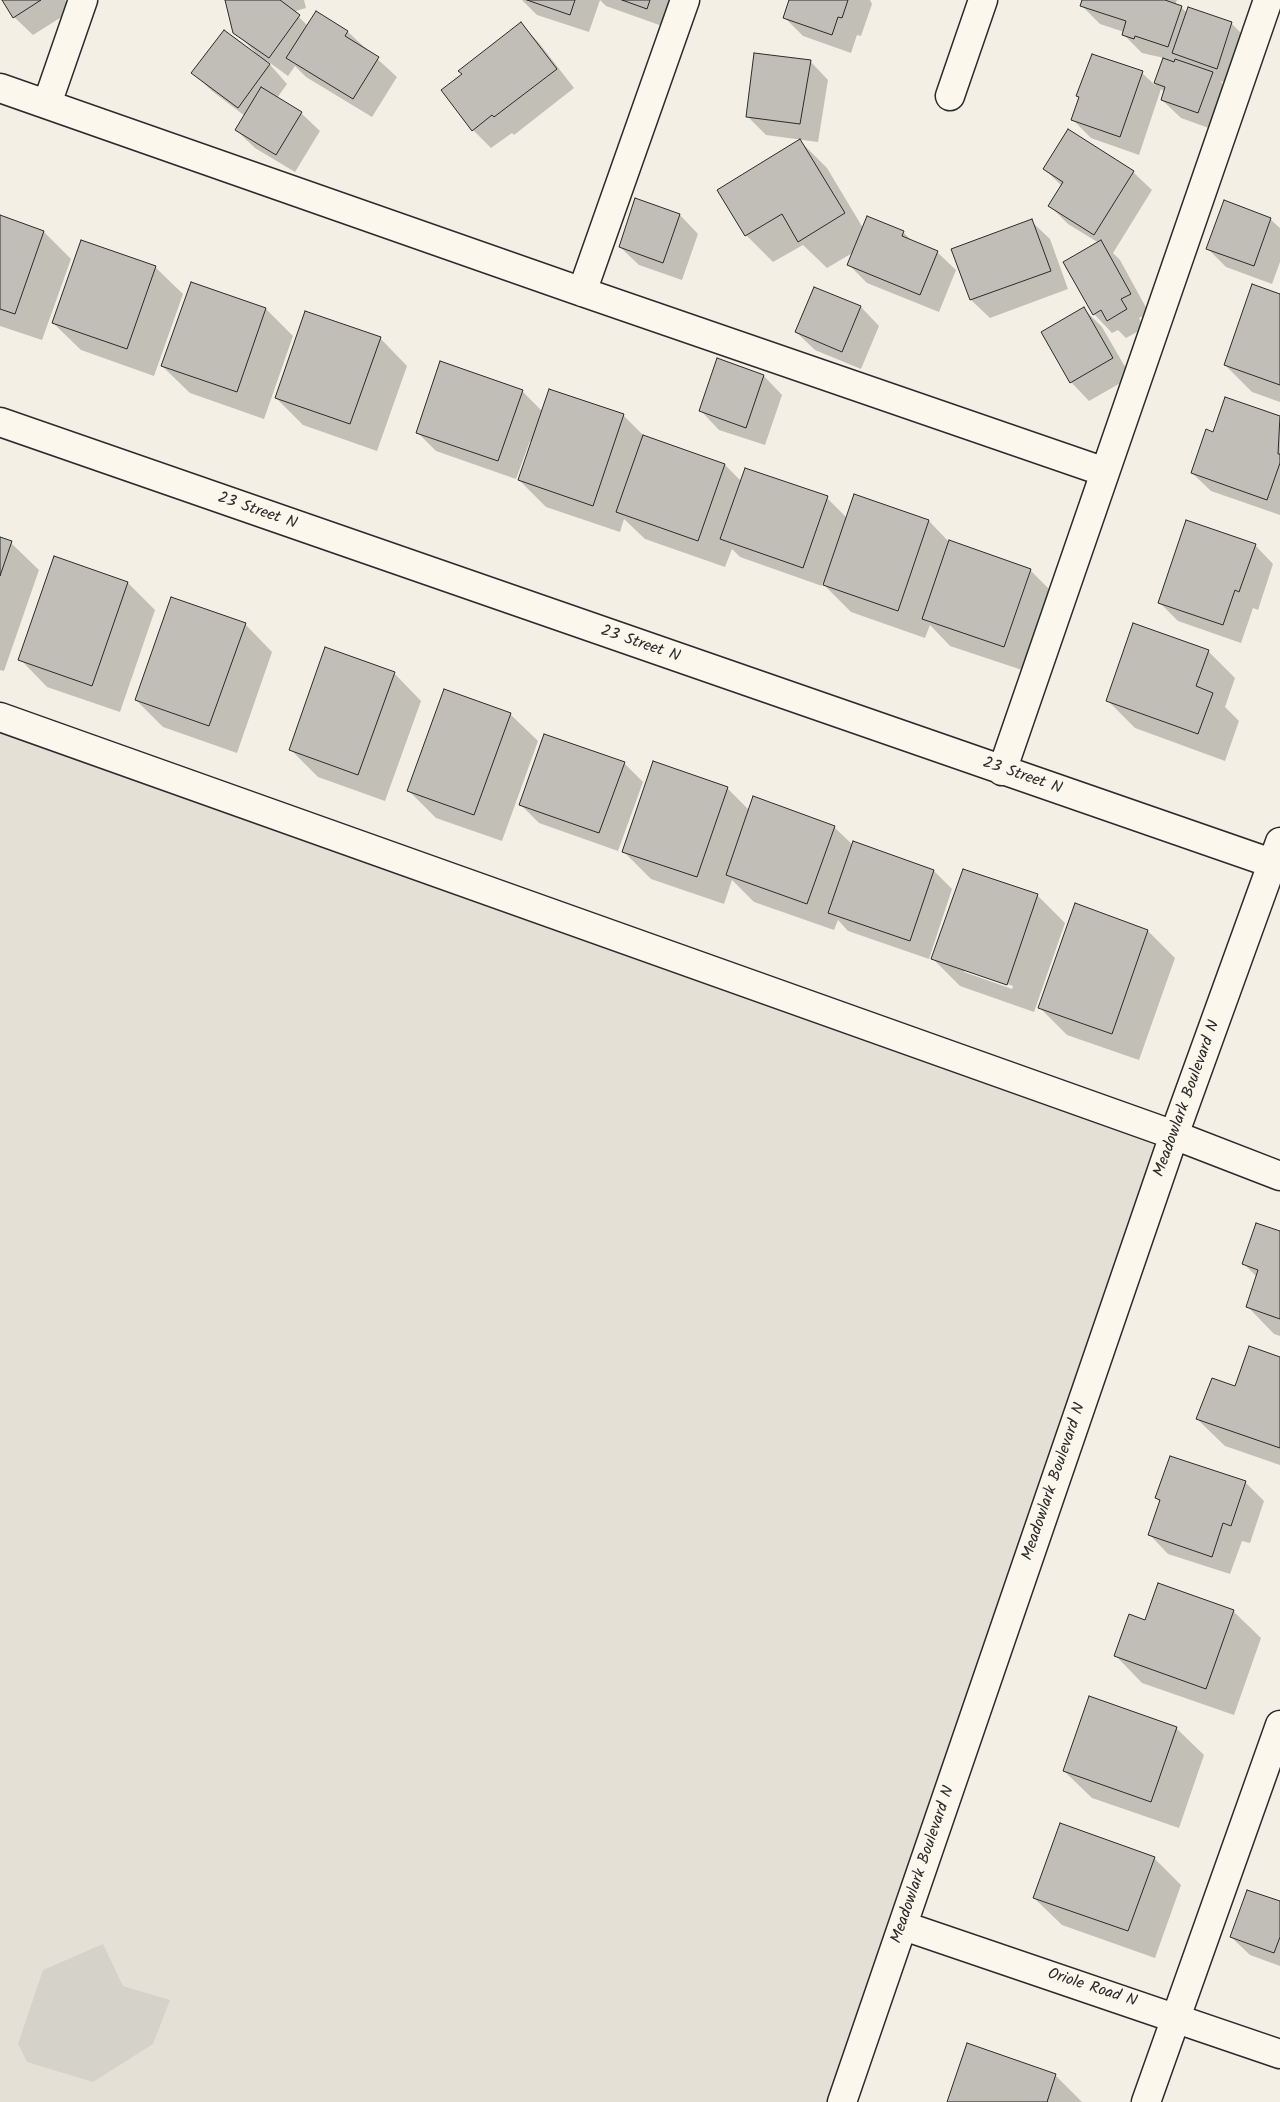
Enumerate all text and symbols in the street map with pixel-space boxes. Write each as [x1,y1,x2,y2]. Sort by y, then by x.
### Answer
street label: 23 Street N [215,489,299,535]
street label: 23 Street N [598,622,682,668]
street label: 23 Street N [980,754,1064,800]
street label: Meadowlark Boulevard N [1151,1018,1225,1180]
street label: Meadowlark Boulevard N [1019,1401,1091,1563]
street label: Meadowlark Boulevard N [888,1784,960,1946]
street label: Oriole Road N [1045,1965,1139,2013]

